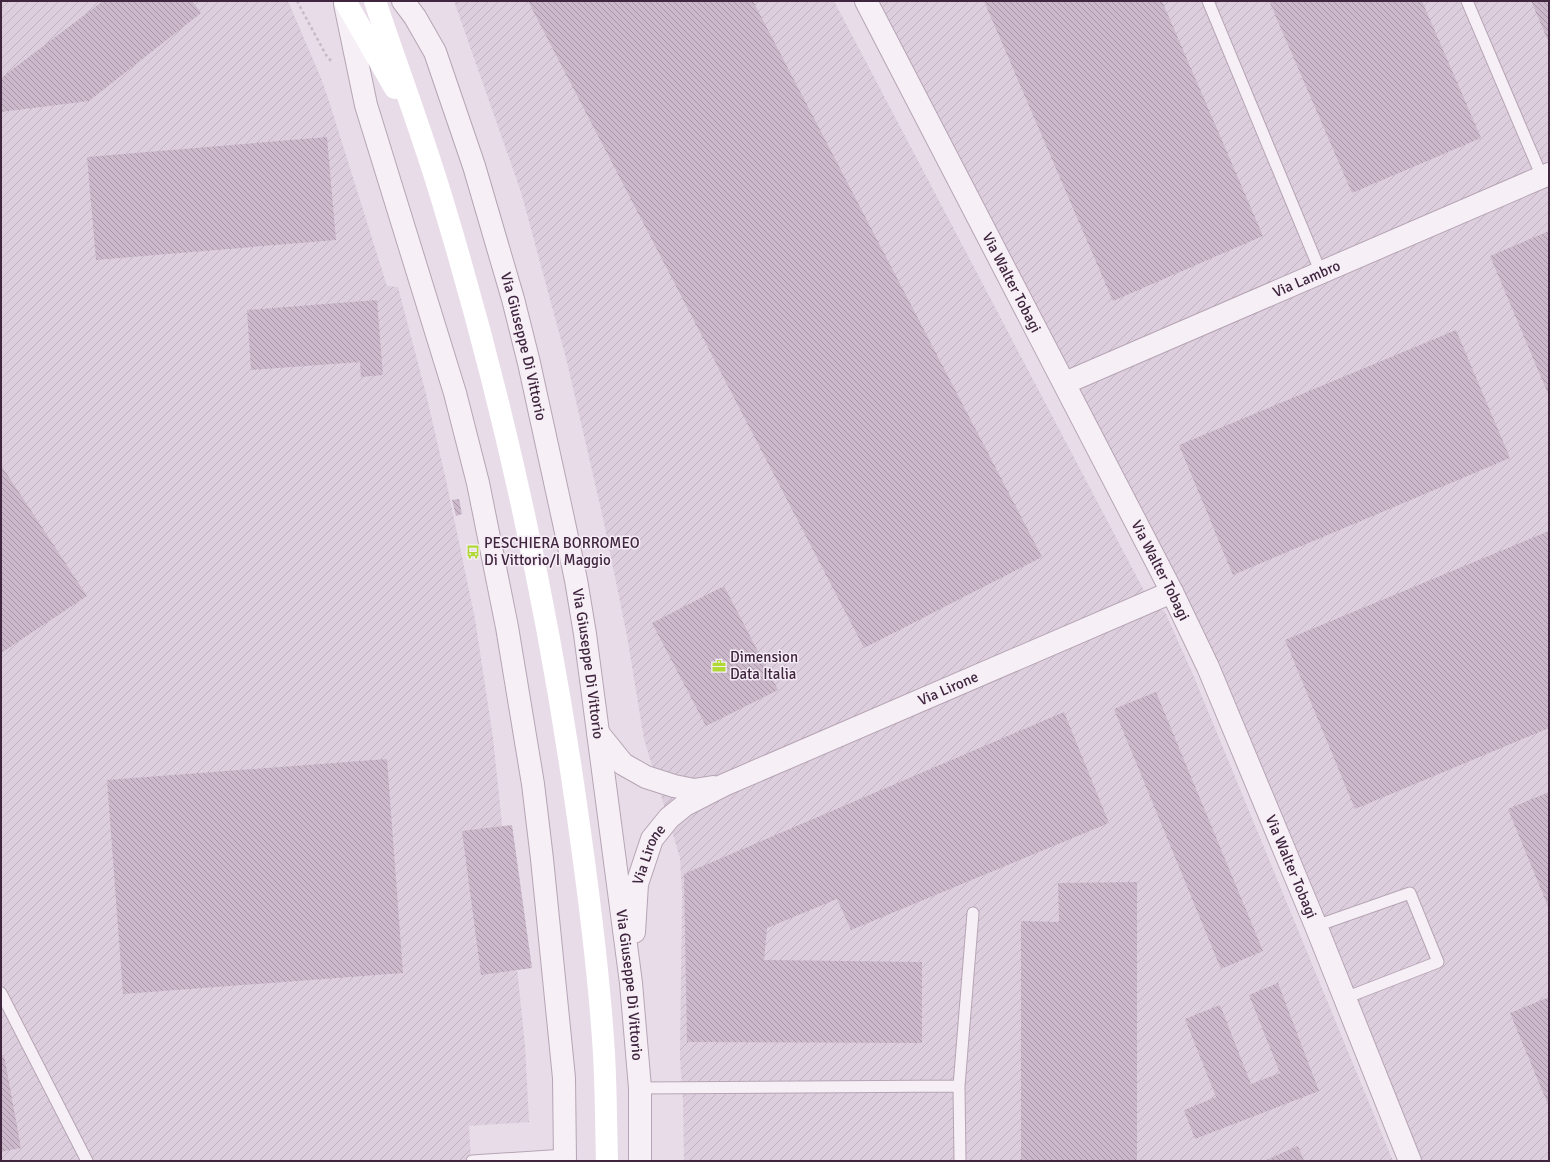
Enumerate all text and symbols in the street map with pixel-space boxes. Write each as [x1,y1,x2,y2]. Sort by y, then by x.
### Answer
street label: Via Walter Tobagi [978,229,1045,336]
street label: Via Lambro [1270,256,1343,301]
street label: Via Giuseppe Di Vittorio [497,270,550,422]
street label: Via Walter Tobagi [1127,517,1193,624]
place label: PESCHIERA BORROMEO Di Vittorio/I Maggio [484,534,640,569]
bus stop icon: PESCHIERA BORROMEO Di Vittorio/I Maggio [465,544,481,560]
street label: Via Giuseppe Di Vittorio [569,587,608,740]
place label: Dimension Data Italia [730,648,798,683]
office icon: Dimension Data Italia [711,658,727,674]
street label: Via Lirone [915,668,981,709]
street label: Via Walter Tobagi [1262,812,1321,921]
street label: Via Lirone [628,821,669,887]
street label: Via Giuseppe Di Vittorio [612,908,647,1062]

